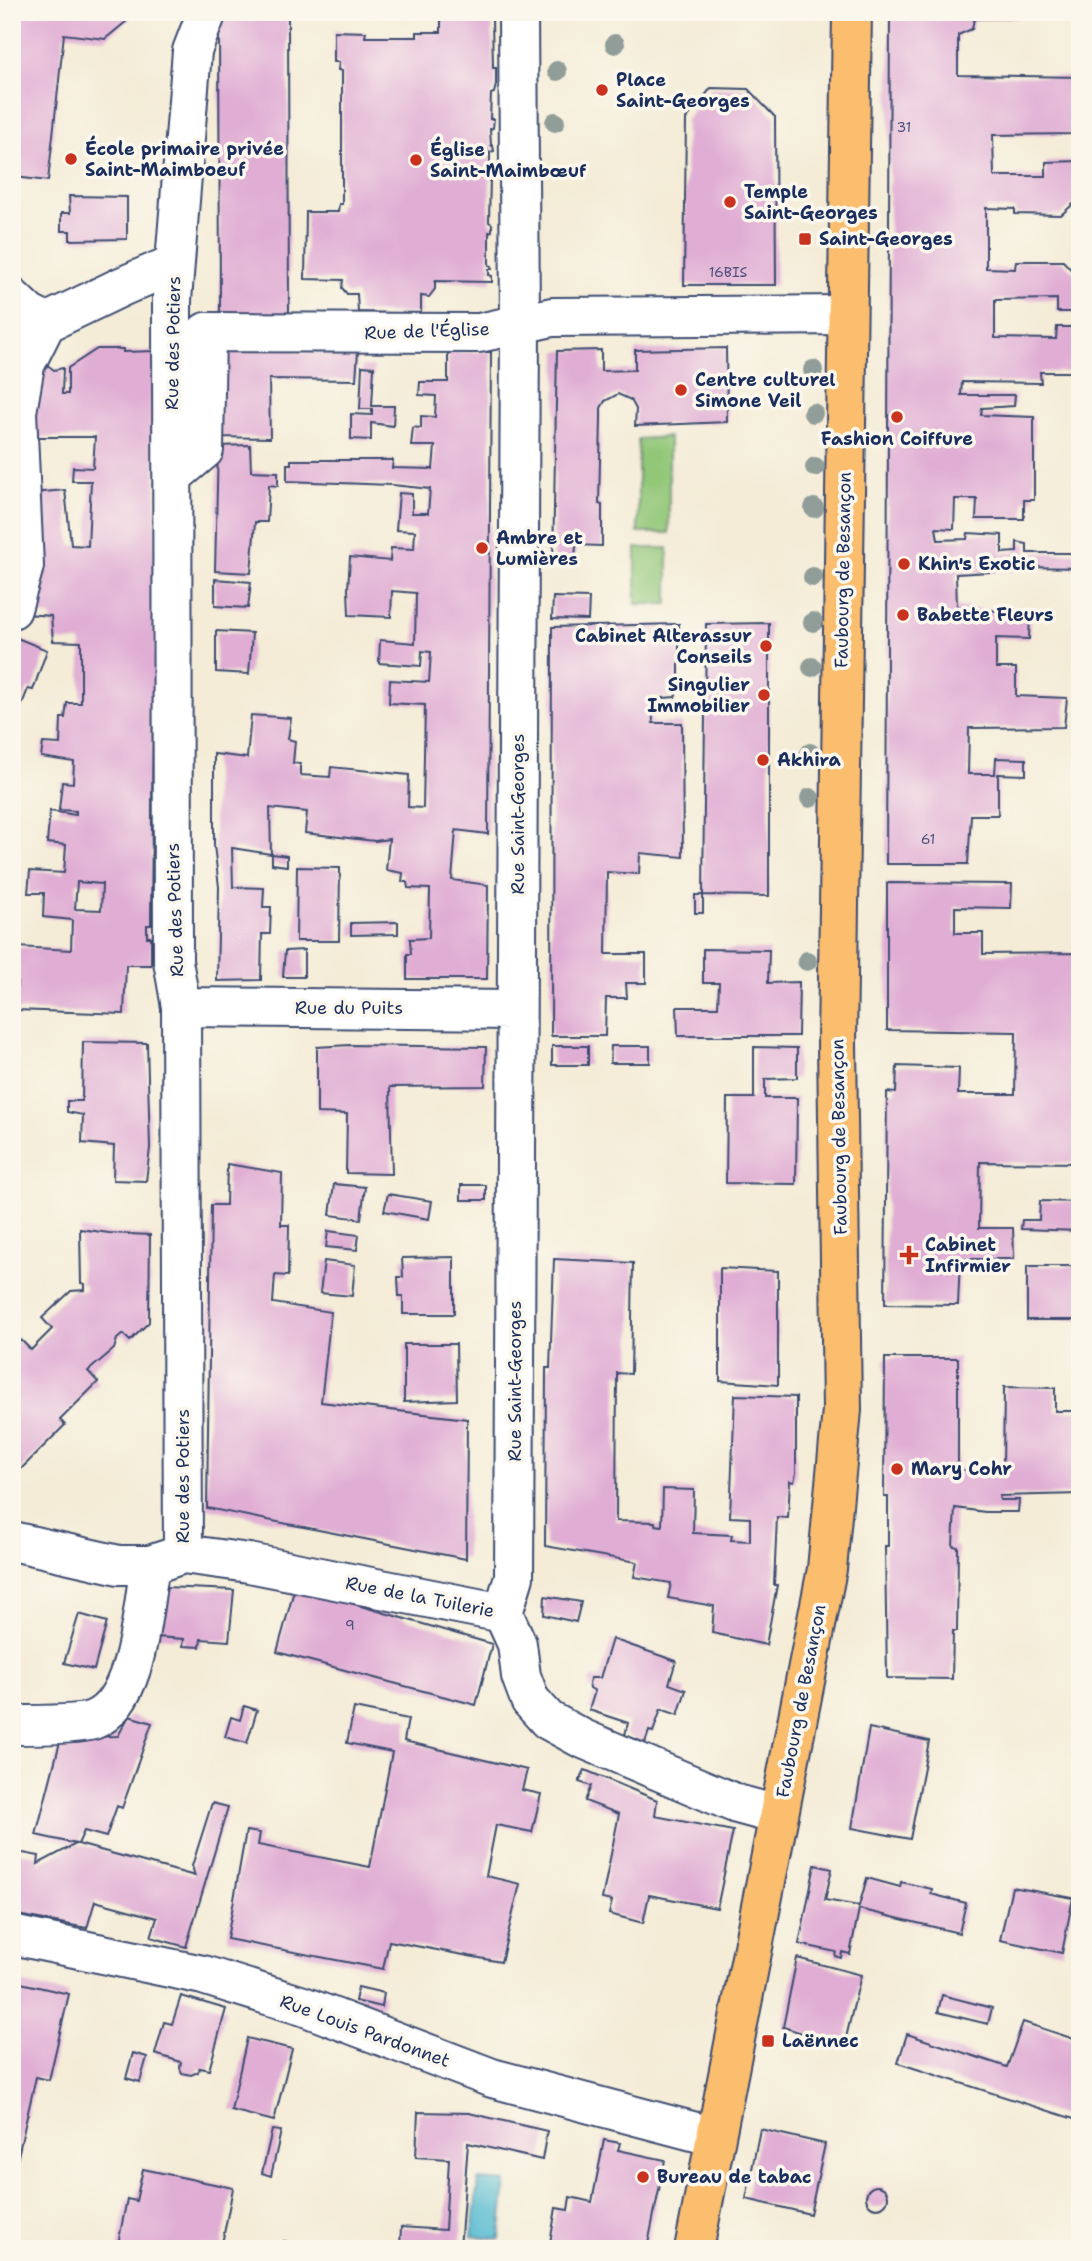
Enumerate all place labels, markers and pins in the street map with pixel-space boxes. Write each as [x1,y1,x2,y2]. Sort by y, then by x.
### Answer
place label: Place Saint-Georges [616,68,750,113]
marker: Place Saint-Georges [594,82,610,98]
place label: École primaire privée Saint-Maimboeuf [85,135,284,182]
place label: Église Saint-Maimbœuf [430,136,587,183]
marker: École primaire privée Saint-Maimboeuf [63,151,79,167]
marker: Église Saint-Maimbœuf [408,152,424,168]
place label: Temple Saint-Georges [744,180,878,225]
marker: Temple Saint-Georges [722,194,738,210]
place label: Saint-Georges [819,227,953,251]
marker: Saint-Georges [797,231,813,247]
place label: Centre culturel Simone Veil [695,368,836,413]
marker: Centre culturel Simone Veil [673,382,689,398]
marker: Fashion Coiffure [889,409,905,425]
place label: Fashion Coiffure [821,427,973,451]
place label: Ambre et Lumières [496,526,583,571]
marker: Ambre et Lumières [474,540,490,556]
place label: Khin's Exotic [918,552,1035,576]
marker: Khin's Exotic [896,556,912,572]
place label: Babette Fleurs [917,603,1054,627]
marker: Babette Fleurs [895,607,911,623]
place label: Cabinet Alterassur Conseils [575,624,752,669]
marker: Cabinet Alterassur Conseils [758,638,774,654]
place label: Singulier Immobilier [647,673,750,718]
marker: Singulier Immobilier [756,687,772,703]
place label: Akhira [777,748,841,772]
marker: Akhira [755,752,771,768]
place label: Cabinet Infirmier [925,1233,1011,1278]
marker: Cabinet Infirmier [899,1245,919,1265]
place label: Mary Cohr [911,1457,1012,1481]
marker: Mary Cohr [889,1461,905,1477]
place label: Laënnec [782,2029,859,2053]
marker: Laënnec [760,2033,776,2049]
place label: Bureau de tabac [657,2165,812,2189]
marker: Bureau de tabac [635,2169,651,2185]

